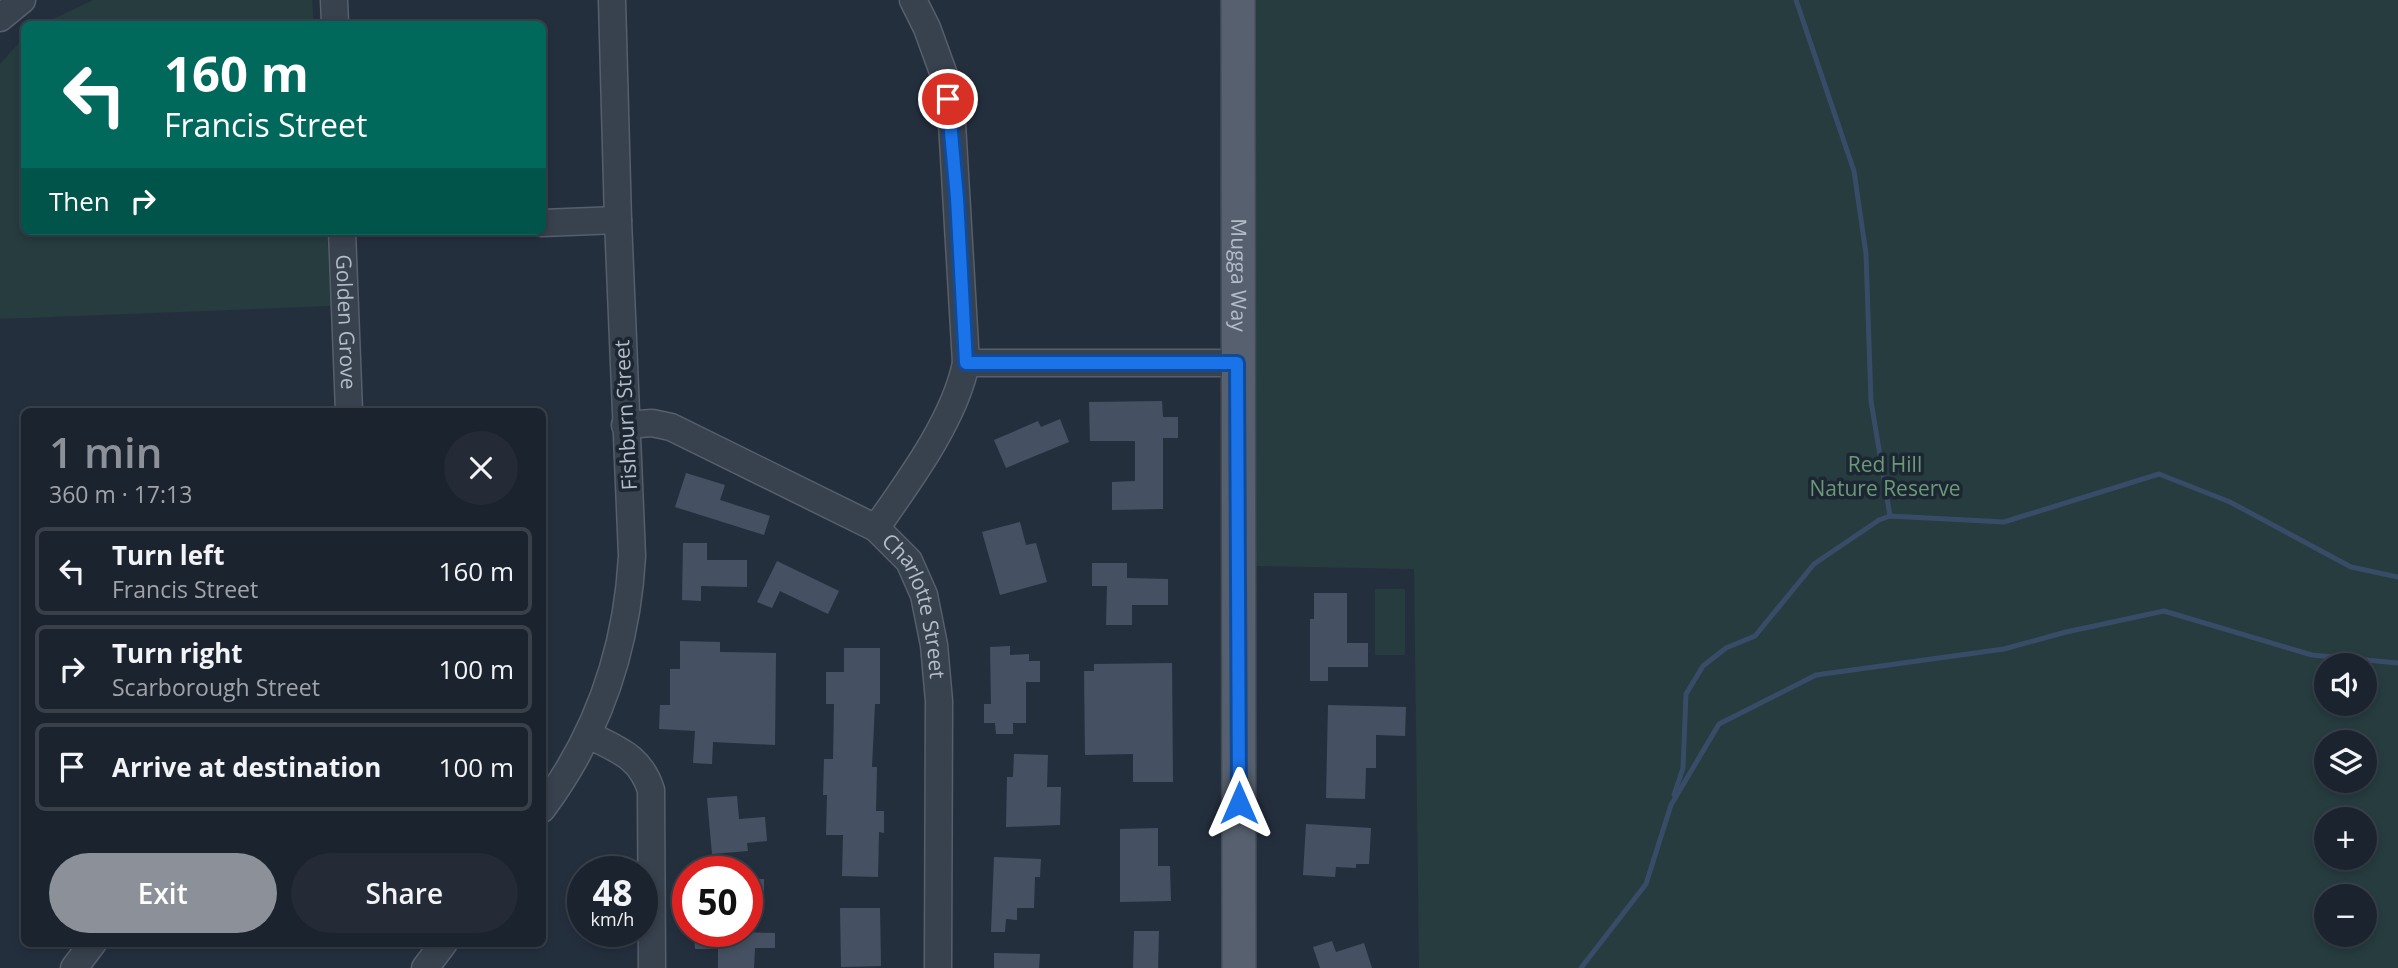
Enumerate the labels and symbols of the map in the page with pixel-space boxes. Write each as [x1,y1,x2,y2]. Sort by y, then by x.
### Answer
pin [918,69,978,129]
street label: Mugga Way [1225,218,1253,332]
street label: Golden Grove [330,254,363,390]
street label: Fishburn Street [607,339,643,491]
park label: Red Hill Nature Reserve [1809,450,1961,502]
street label: Charlotte Street [876,527,952,680]
position arrow [1202,766,1276,840]
speed limit sign: 50 [672,856,763,947]

